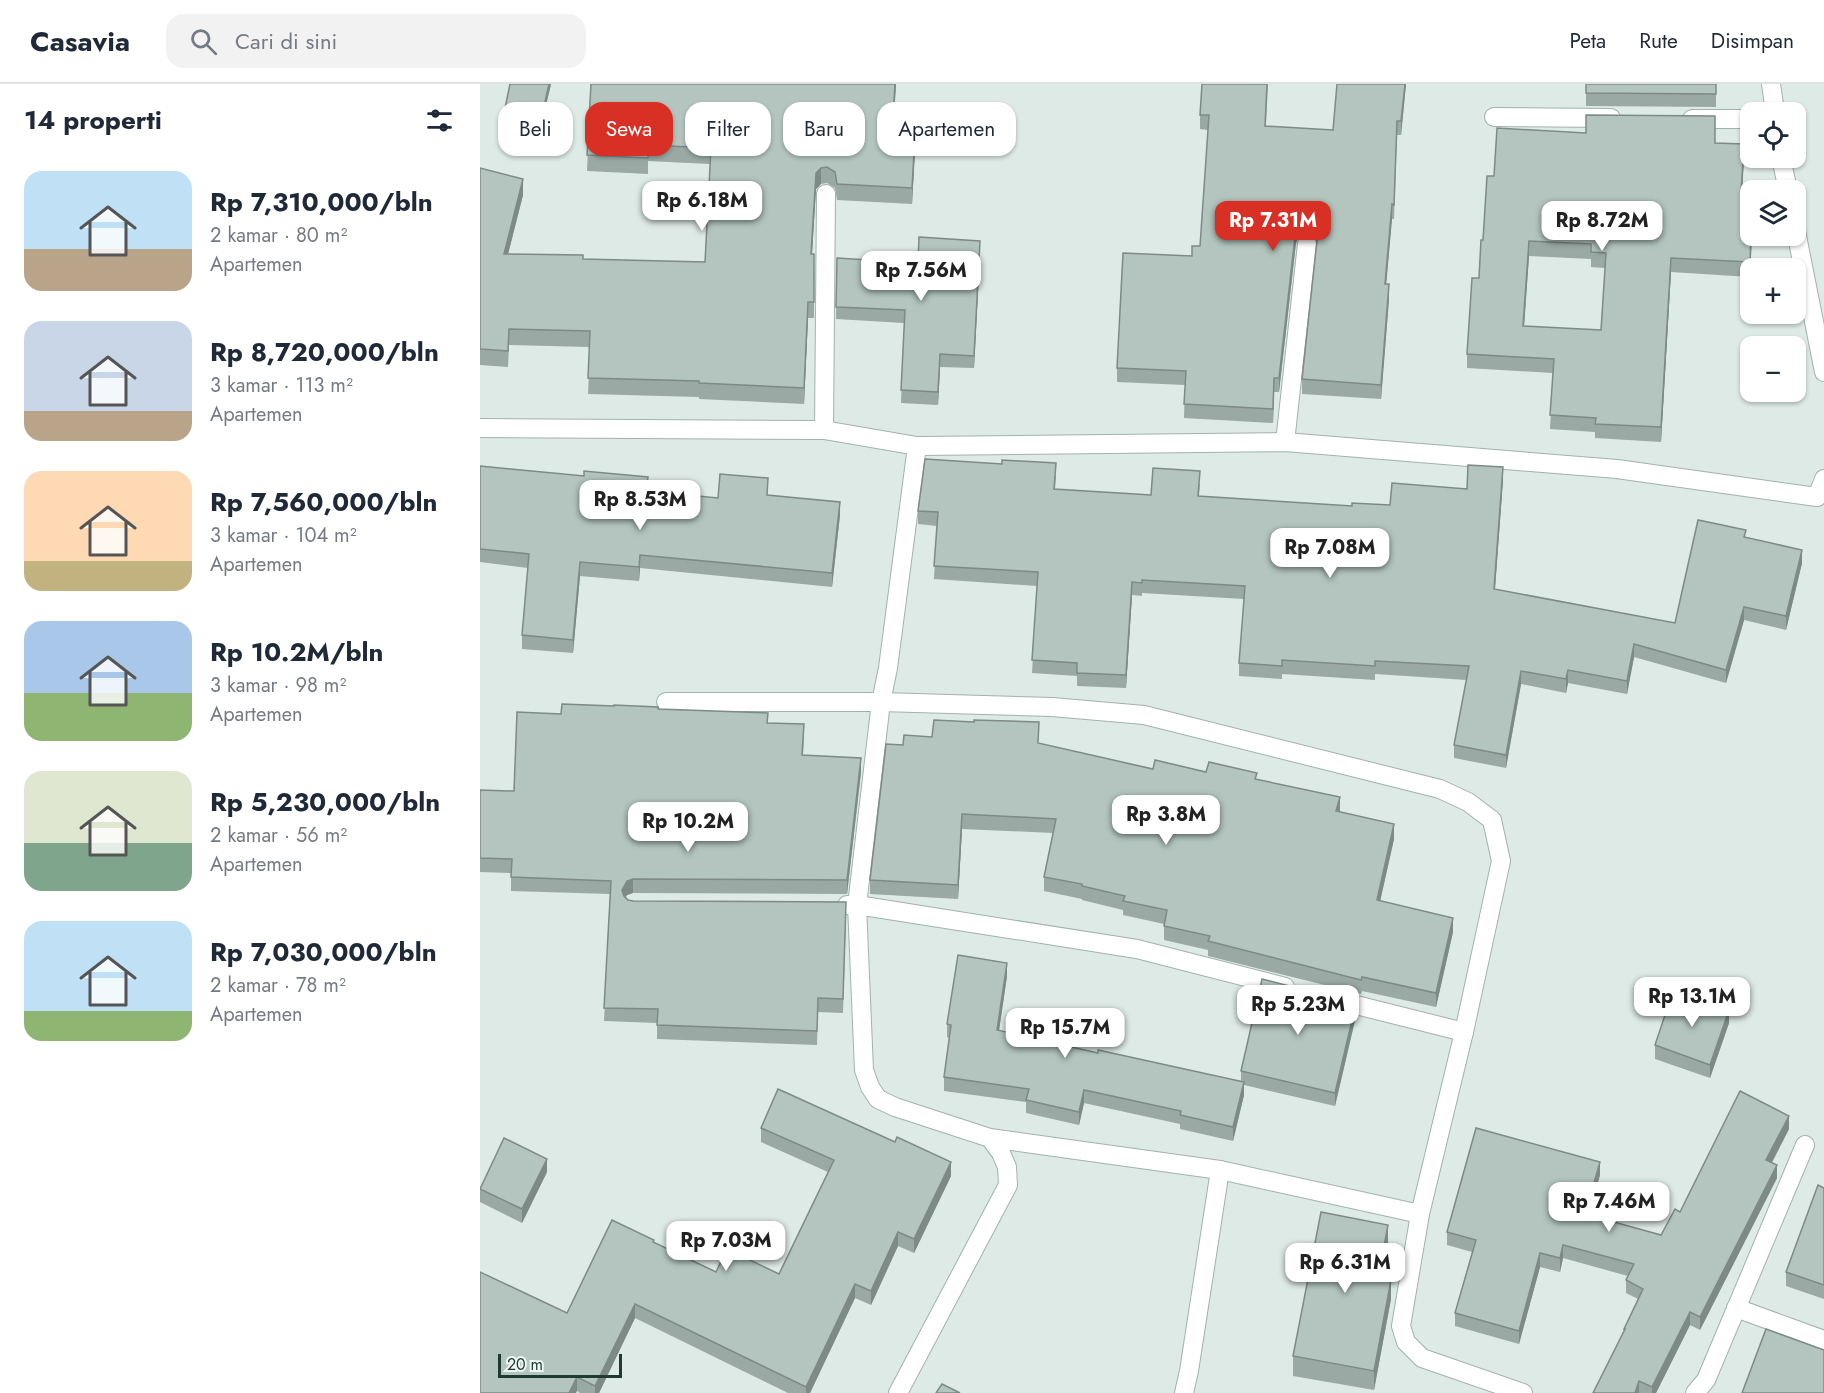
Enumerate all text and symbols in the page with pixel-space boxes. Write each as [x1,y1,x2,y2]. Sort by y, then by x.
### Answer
search box [166,14,586,68]
text: Casavia [30,21,130,62]
icon: search [187,25,220,58]
text: Cari di sini [235,25,337,57]
text: Peta [1569,26,1606,56]
text: Rute [1639,26,1678,56]
text: Disimpan [1711,26,1794,56]
text: 14 properti [24,101,162,139]
chip: Beli [498,102,573,156]
chip: Sewa [585,102,673,156]
chip: Filter [685,102,771,156]
chip: Baru [783,102,865,156]
chip: Apartemen [877,102,1016,156]
map controls [1740,102,1806,402]
button: locate [1740,102,1806,168]
icon: filters [423,104,456,137]
button: layers [1740,180,1806,246]
pin: Rp 6.18M [640,181,764,232]
text: Rp 7,310,000/bln [210,183,433,221]
text: Rp 6.18M [656,186,748,215]
icon: home [72,195,144,267]
pin: Rp 7.31M [1211,201,1335,252]
pin: Rp 8.72M [1540,201,1664,252]
text: Rp 7.31M [1229,206,1317,235]
text: Rp 8.72M [1556,206,1648,235]
text: 2 kamar · 80 m² [210,221,347,250]
text: Apartemen [210,250,303,279]
pin: Rp 7.56M [859,251,983,302]
text: Rp 7.56M [875,256,967,285]
button: + [1740,258,1806,324]
text: Rp 8,720,000/bln [210,333,439,371]
button: − [1740,336,1806,402]
icon: home [72,345,144,417]
text: 3 kamar · 113 m² [210,371,353,400]
text: Apartemen [210,400,303,429]
pin: Rp 8.53M [578,480,702,531]
text: Rp 7,560,000/bln [210,483,437,521]
text: Rp 8.53M [593,485,687,514]
icon: home [72,495,144,567]
text: 3 kamar · 104 m² [210,521,357,550]
pin: Rp 7.08M [1268,528,1392,579]
text: Rp 7.08M [1284,533,1376,562]
text: Apartemen [210,550,303,579]
text: Rp 10.2M/bln [210,633,384,671]
icon: home [72,645,144,717]
text: 3 kamar · 98 m² [210,671,346,700]
text: Apartemen [210,700,303,729]
text: Rp 5,230,000/bln [210,783,440,821]
icon: home [72,795,144,867]
pin: Rp 3.8M [1111,795,1221,846]
text: Rp 3.8M [1126,800,1206,829]
pin: Rp 10.2M [626,802,750,853]
text: Rp 10.2M [642,807,734,836]
text: 2 kamar · 56 m² [210,821,347,850]
text: Apartemen [210,850,303,879]
text: Rp 7,030,000/bln [210,933,437,971]
icon: home [72,945,144,1017]
text: 2 kamar · 78 m² [210,971,346,1000]
pin: Rp 13.1M [1630,977,1754,1028]
text: Rp 13.1M [1648,982,1736,1011]
pin: Rp 5.23M [1236,985,1360,1036]
text: Rp 5.23M [1251,990,1345,1019]
text: Apartemen [210,1000,303,1029]
pin: Rp 15.7M [1003,1008,1127,1059]
text: Rp 15.7M [1020,1013,1110,1042]
pin: Rp 7.46M [1547,1182,1671,1233]
text: Rp 7.46M [1563,1187,1655,1216]
pin: Rp 7.03M [664,1221,788,1272]
text: Rp 7.03M [680,1226,772,1255]
pin: Rp 6.31M [1283,1243,1407,1294]
text: Rp 6.31M [1299,1248,1391,1277]
scale bar [498,1351,622,1378]
text: 20 m [507,1353,543,1376]

